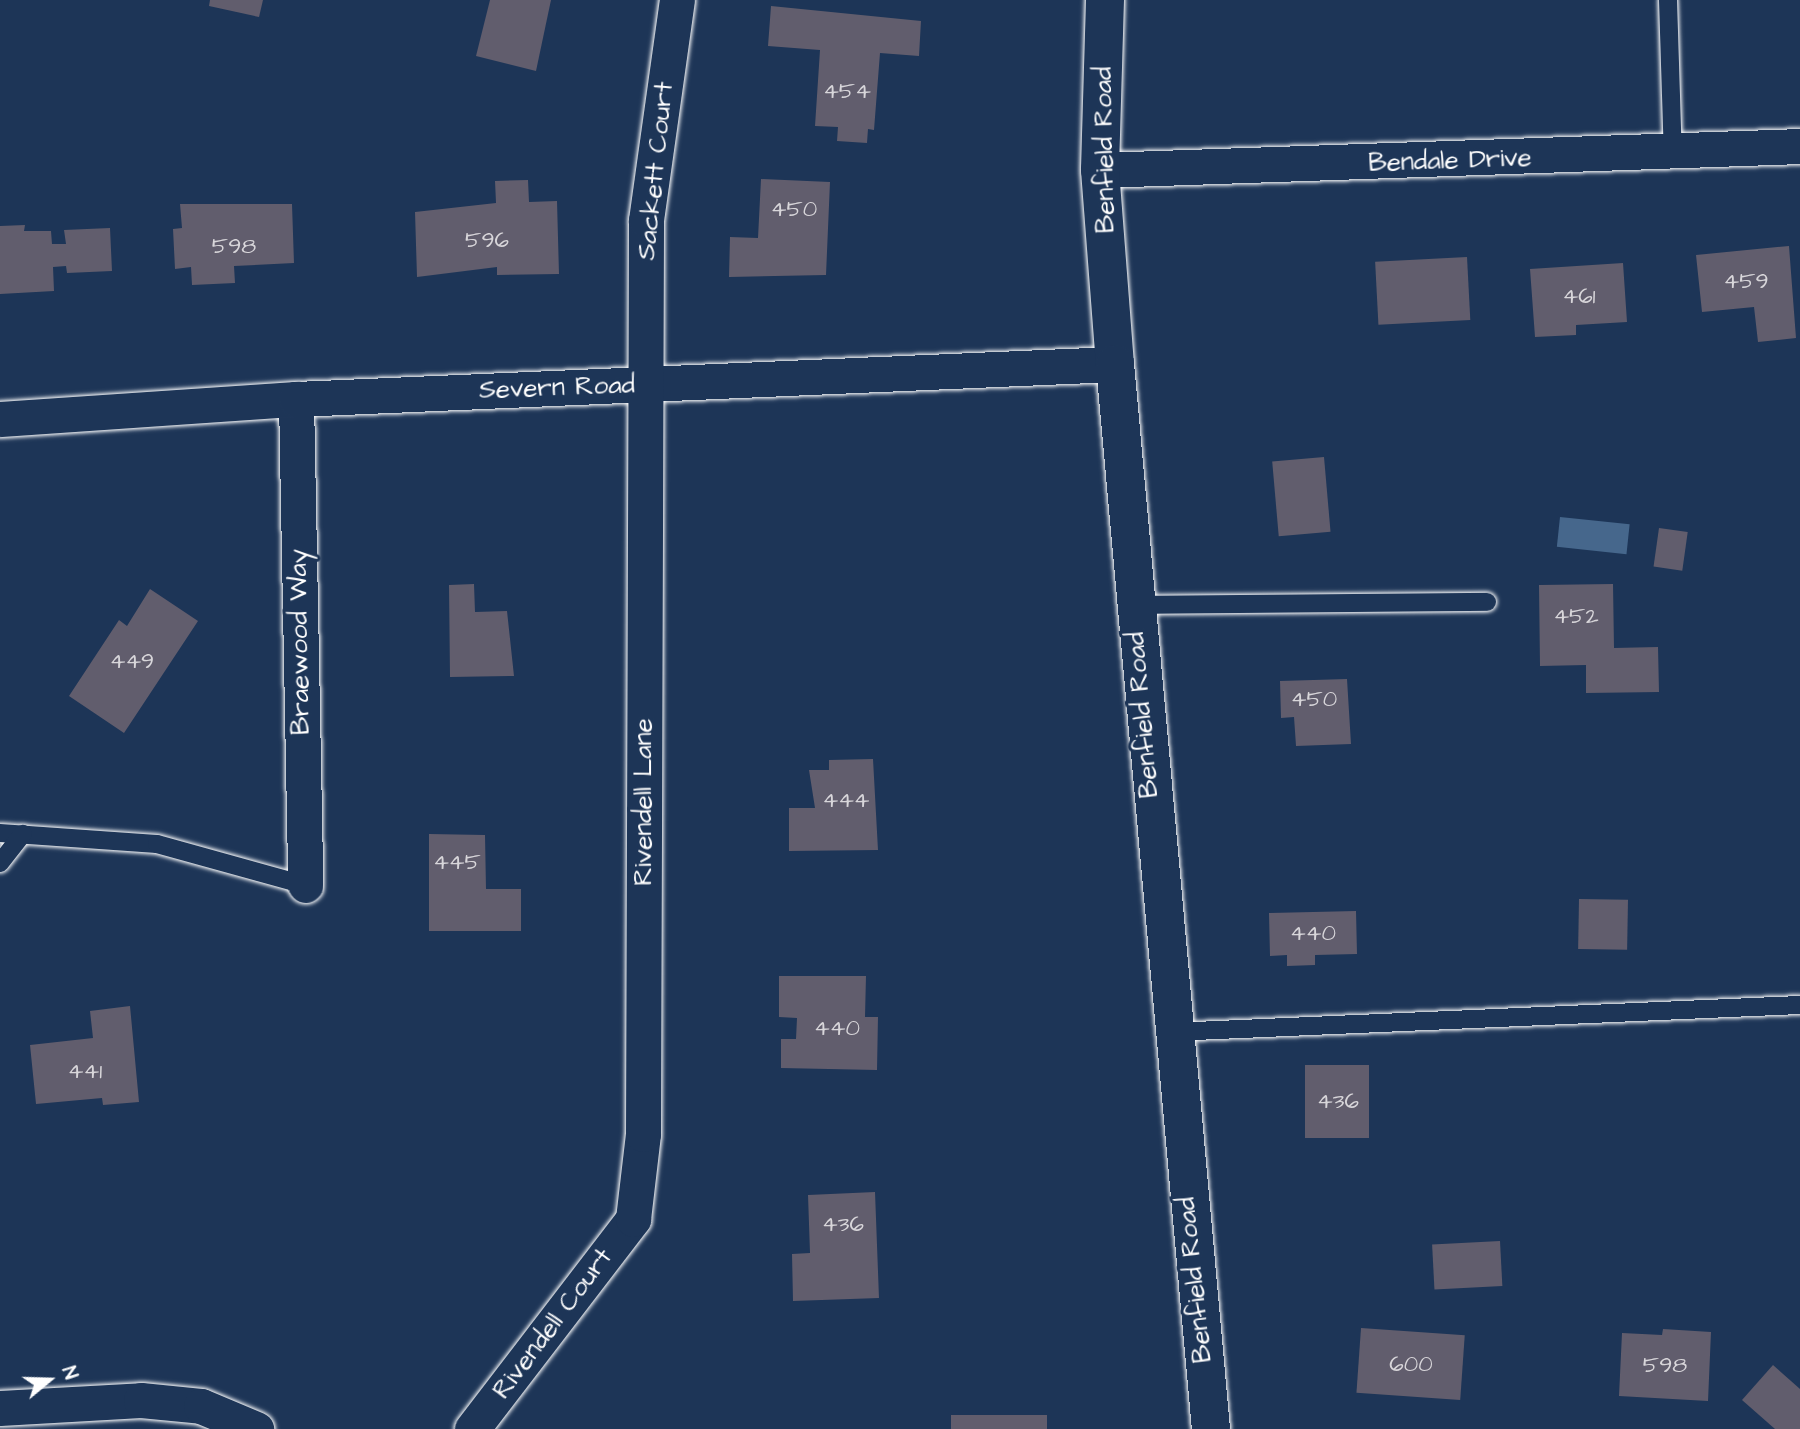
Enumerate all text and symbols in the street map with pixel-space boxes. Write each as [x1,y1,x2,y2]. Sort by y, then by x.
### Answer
street label: Benfield Road [1088,66,1122,234]
house number: 454 [823,77,871,105]
street label: Sackett Court [631,80,681,262]
street label: Bendale Drive [1368,143,1532,179]
house number: 450 [771,195,817,223]
house number: 596 [465,226,509,254]
house number: 598 [212,232,256,260]
house number: 459 [1723,267,1769,295]
house number: 461 [1562,282,1596,310]
street label: Severn Road [479,370,635,406]
street label: Braewood Way [283,549,317,735]
house number: 452 [1553,602,1599,630]
street label: Benfield Road [1120,631,1166,799]
house number: 449 [110,647,154,675]
house number: 450 [1291,685,1337,713]
street label: Rivendell Lane [628,718,660,886]
house number: 444 [823,786,869,814]
house number: 445 [433,848,481,876]
house number: 440 [1290,919,1336,947]
house number: 440 [814,1014,860,1042]
house number: 441 [68,1057,102,1085]
house number: 436 [1317,1087,1359,1115]
street label: Benfield Road [1171,1196,1219,1364]
house number: 436 [822,1210,864,1238]
street label: Rivendell Court [486,1243,620,1405]
north arrow [14,1345,84,1415]
house number: 600 [1389,1350,1433,1378]
house number: 598 [1643,1351,1687,1379]
text: N [55,1363,84,1383]

